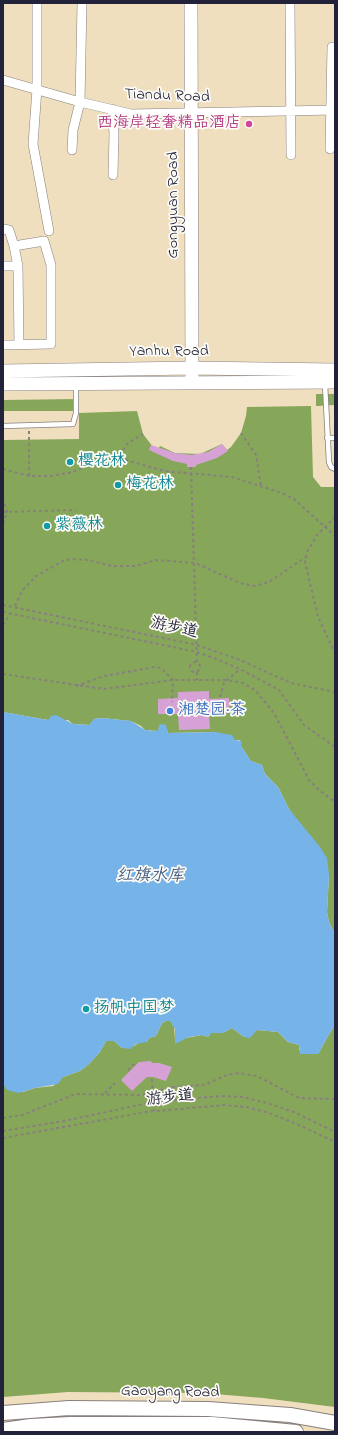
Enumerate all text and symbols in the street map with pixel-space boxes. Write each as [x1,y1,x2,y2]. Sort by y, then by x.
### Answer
street label: Tiandu Road [124,86,210,108]
place label: 西海岸轻奢精品酒店 [97,114,241,134]
marker: 西海岸轻奢精品酒店 [244,119,254,129]
street label: Gongyuan Road [164,152,184,258]
street label: Yanhu Road [129,342,209,362]
place label: 樱花林 [78,452,126,472]
marker: 樱花林 [65,457,75,467]
place label: 梅花林 [126,475,174,495]
marker: 梅花林 [113,480,123,490]
place label: 紫薇林 [55,516,103,536]
marker: 紫薇林 [42,521,52,531]
street label: 游步道 [149,615,199,643]
place label: 湘楚园·茶 [178,701,245,721]
marker: 湘楚园·茶 [165,706,175,716]
water label: 红旗水库 [116,867,184,887]
place label: 扬帆中国梦 [94,999,174,1019]
marker: 扬帆中国梦 [81,1004,91,1014]
street label: 游步道 [145,1087,195,1111]
street label: Gaoyang Road [121,1383,219,1403]

